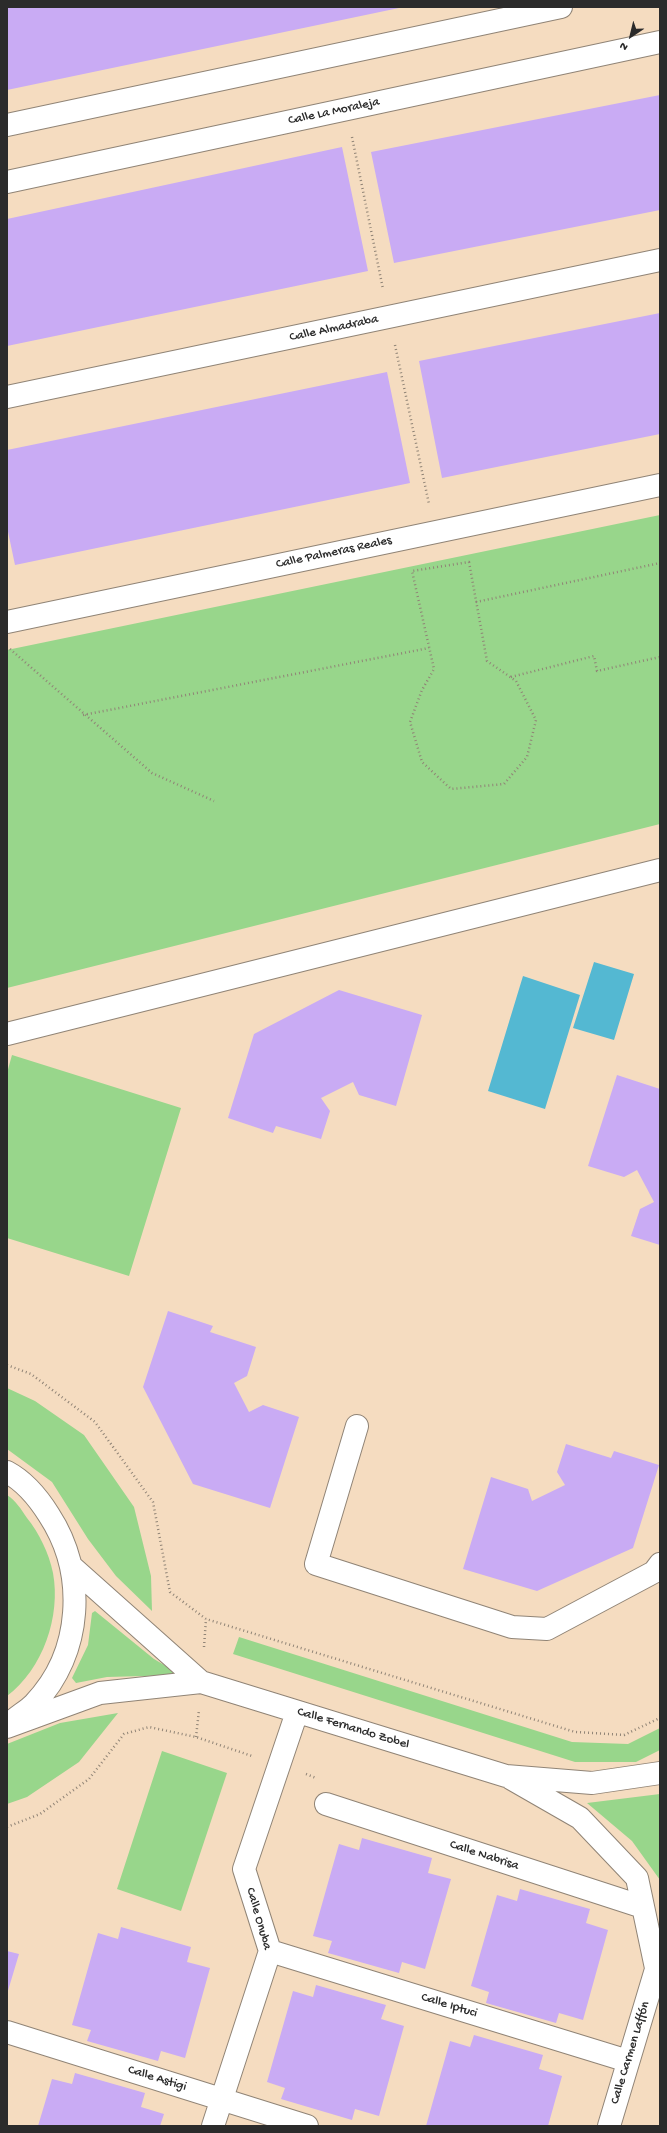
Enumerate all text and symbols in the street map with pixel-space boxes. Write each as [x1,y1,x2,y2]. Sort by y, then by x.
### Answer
north arrow [611,16,651,56]
text: N [618,39,631,53]
street label: Calle La Moraleja [287,95,381,129]
street label: Calle Almadraba [288,312,380,346]
street label: Calle Palmeras Reales [275,533,393,573]
street label: Calle Fernando Zobel [295,1705,411,1753]
street label: Calle Nabrisa [447,1837,521,1875]
street label: Calle Onuba [242,1886,274,1952]
street label: Calle Iptuci [419,1990,479,2022]
street label: Calle Carmen Laffón [608,2000,654,2106]
street label: Calle Astigi [126,2063,188,2095]

